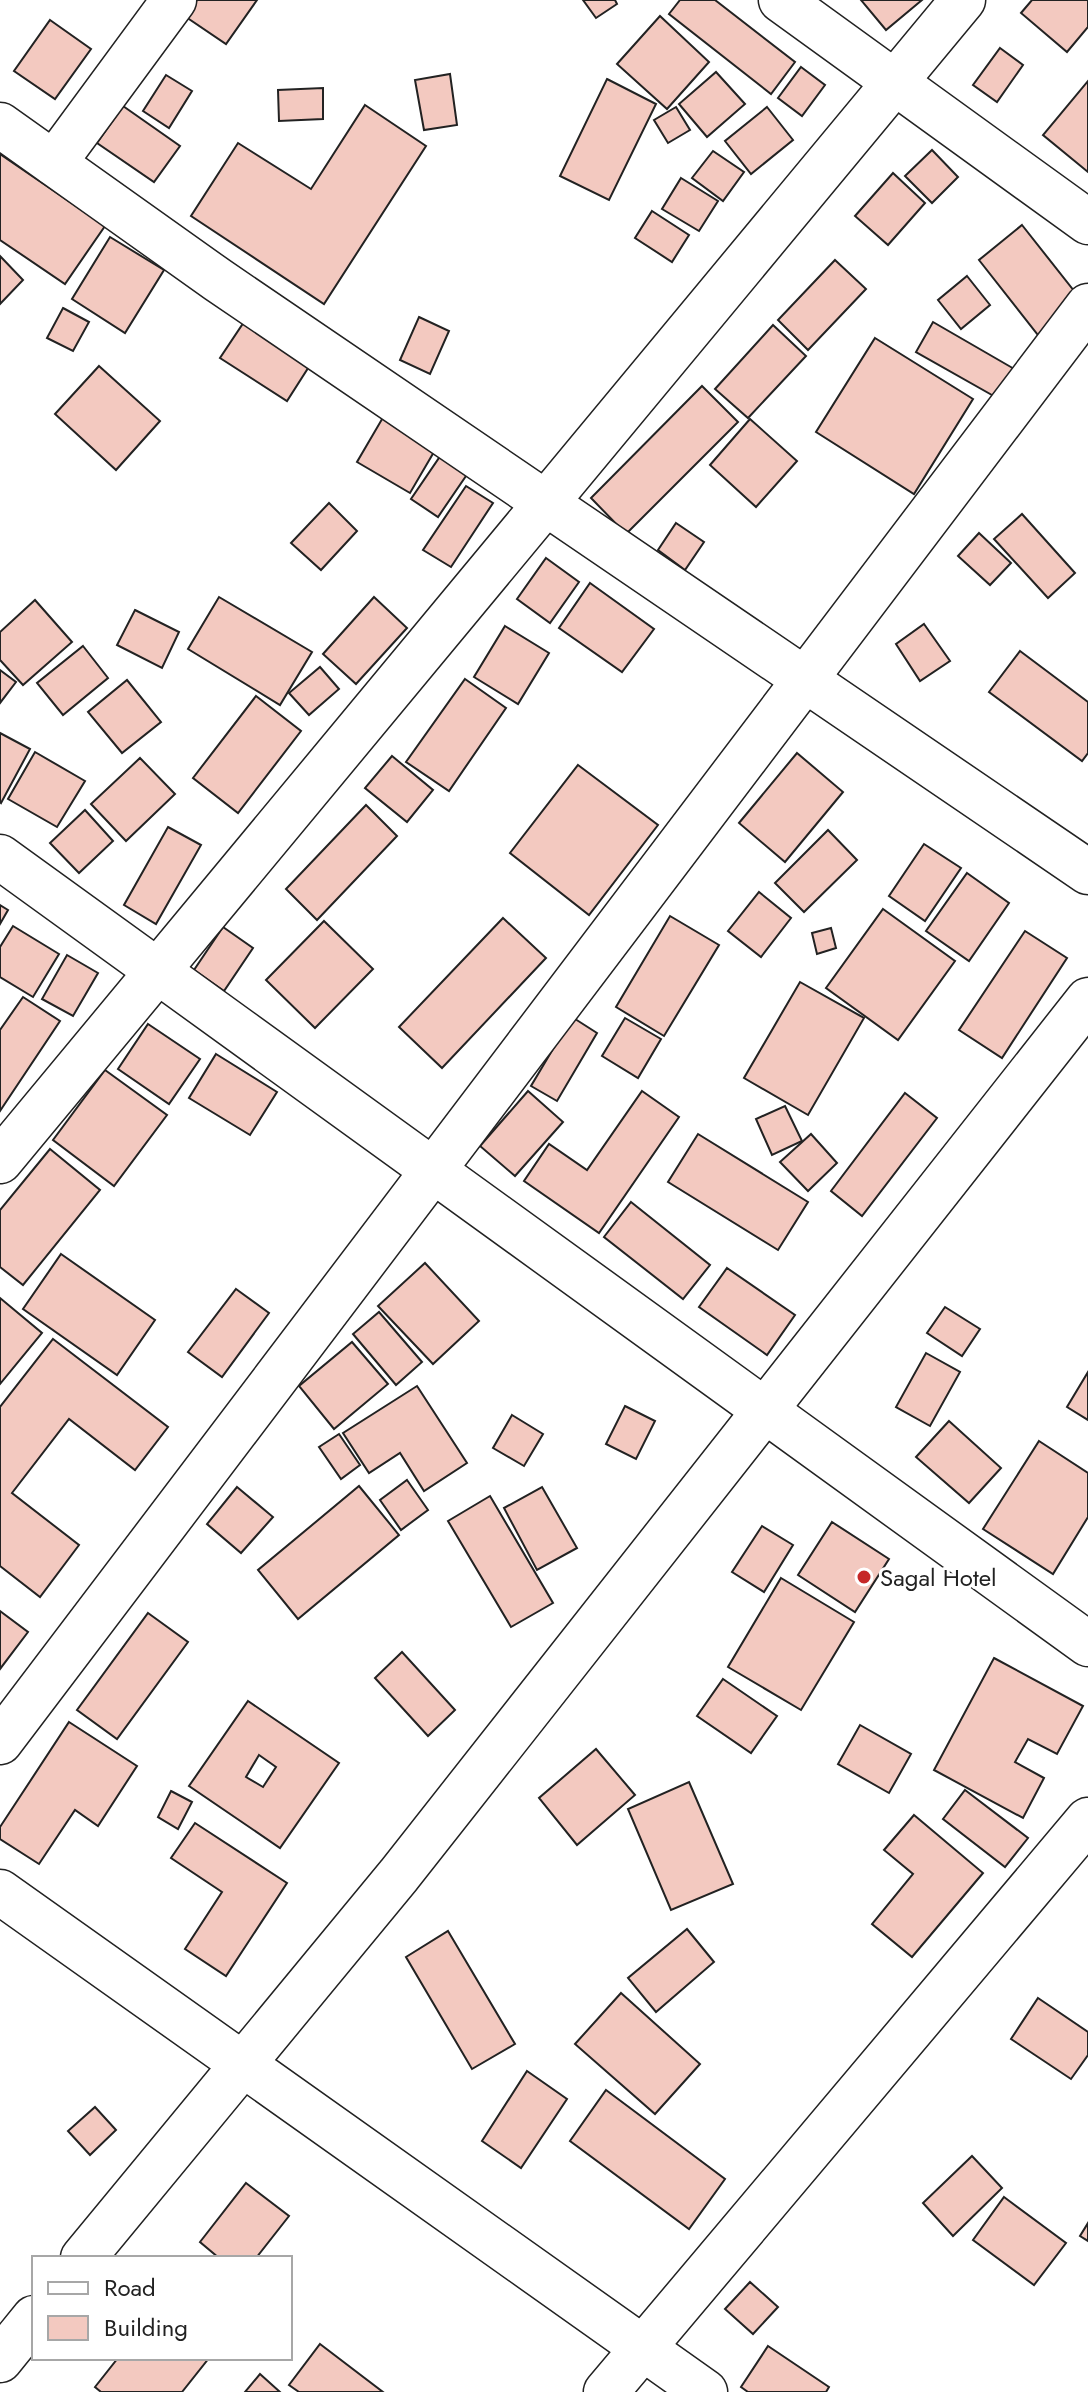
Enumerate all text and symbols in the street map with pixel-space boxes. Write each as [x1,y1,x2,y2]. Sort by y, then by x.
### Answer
place label: Sagal Hotel [880,1560,997,1595]
marker: Sagal Hotel [855,1568,873,1586]
legend [32,2256,292,2360]
text: Road [104,2270,156,2305]
text: Building [104,2310,188,2345]

